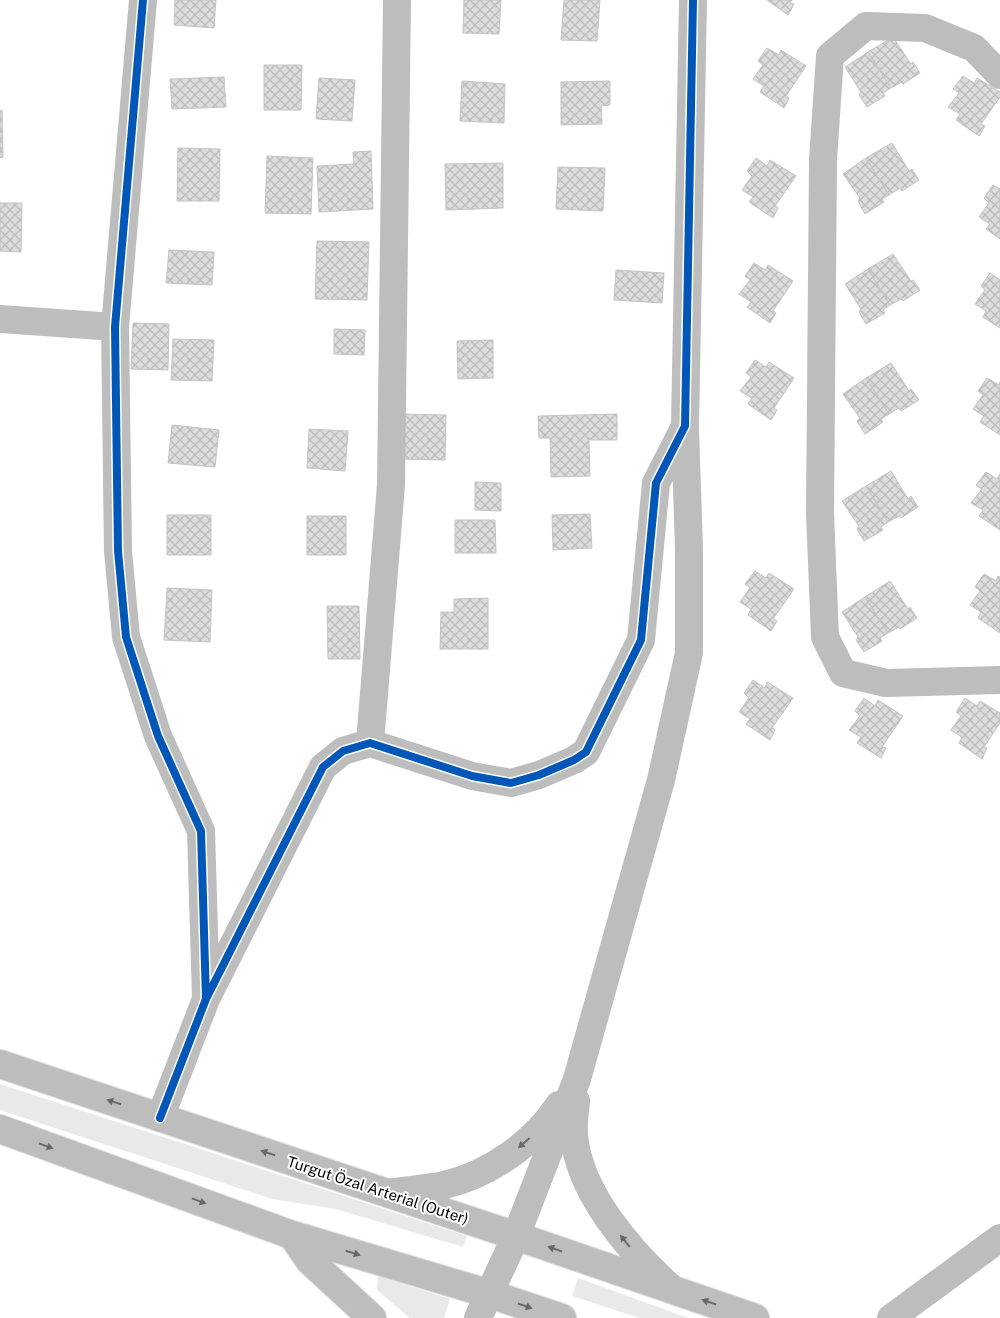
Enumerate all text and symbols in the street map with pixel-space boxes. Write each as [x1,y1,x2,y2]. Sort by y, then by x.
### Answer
one-way arrow [106,1098,121,1105]
one-way arrow [518,1137,530,1148]
one-way arrow [39,1142,54,1150]
one-way arrow [260,1149,275,1157]
street label: Turgut Özal Arterial (Outer) [285,1152,471,1227]
one-way arrow [191,1198,206,1205]
one-way arrow [619,1235,630,1248]
one-way arrow [547,1245,562,1253]
one-way arrow [345,1249,360,1257]
one-way arrow [701,1298,716,1305]
one-way arrow [517,1302,532,1310]

